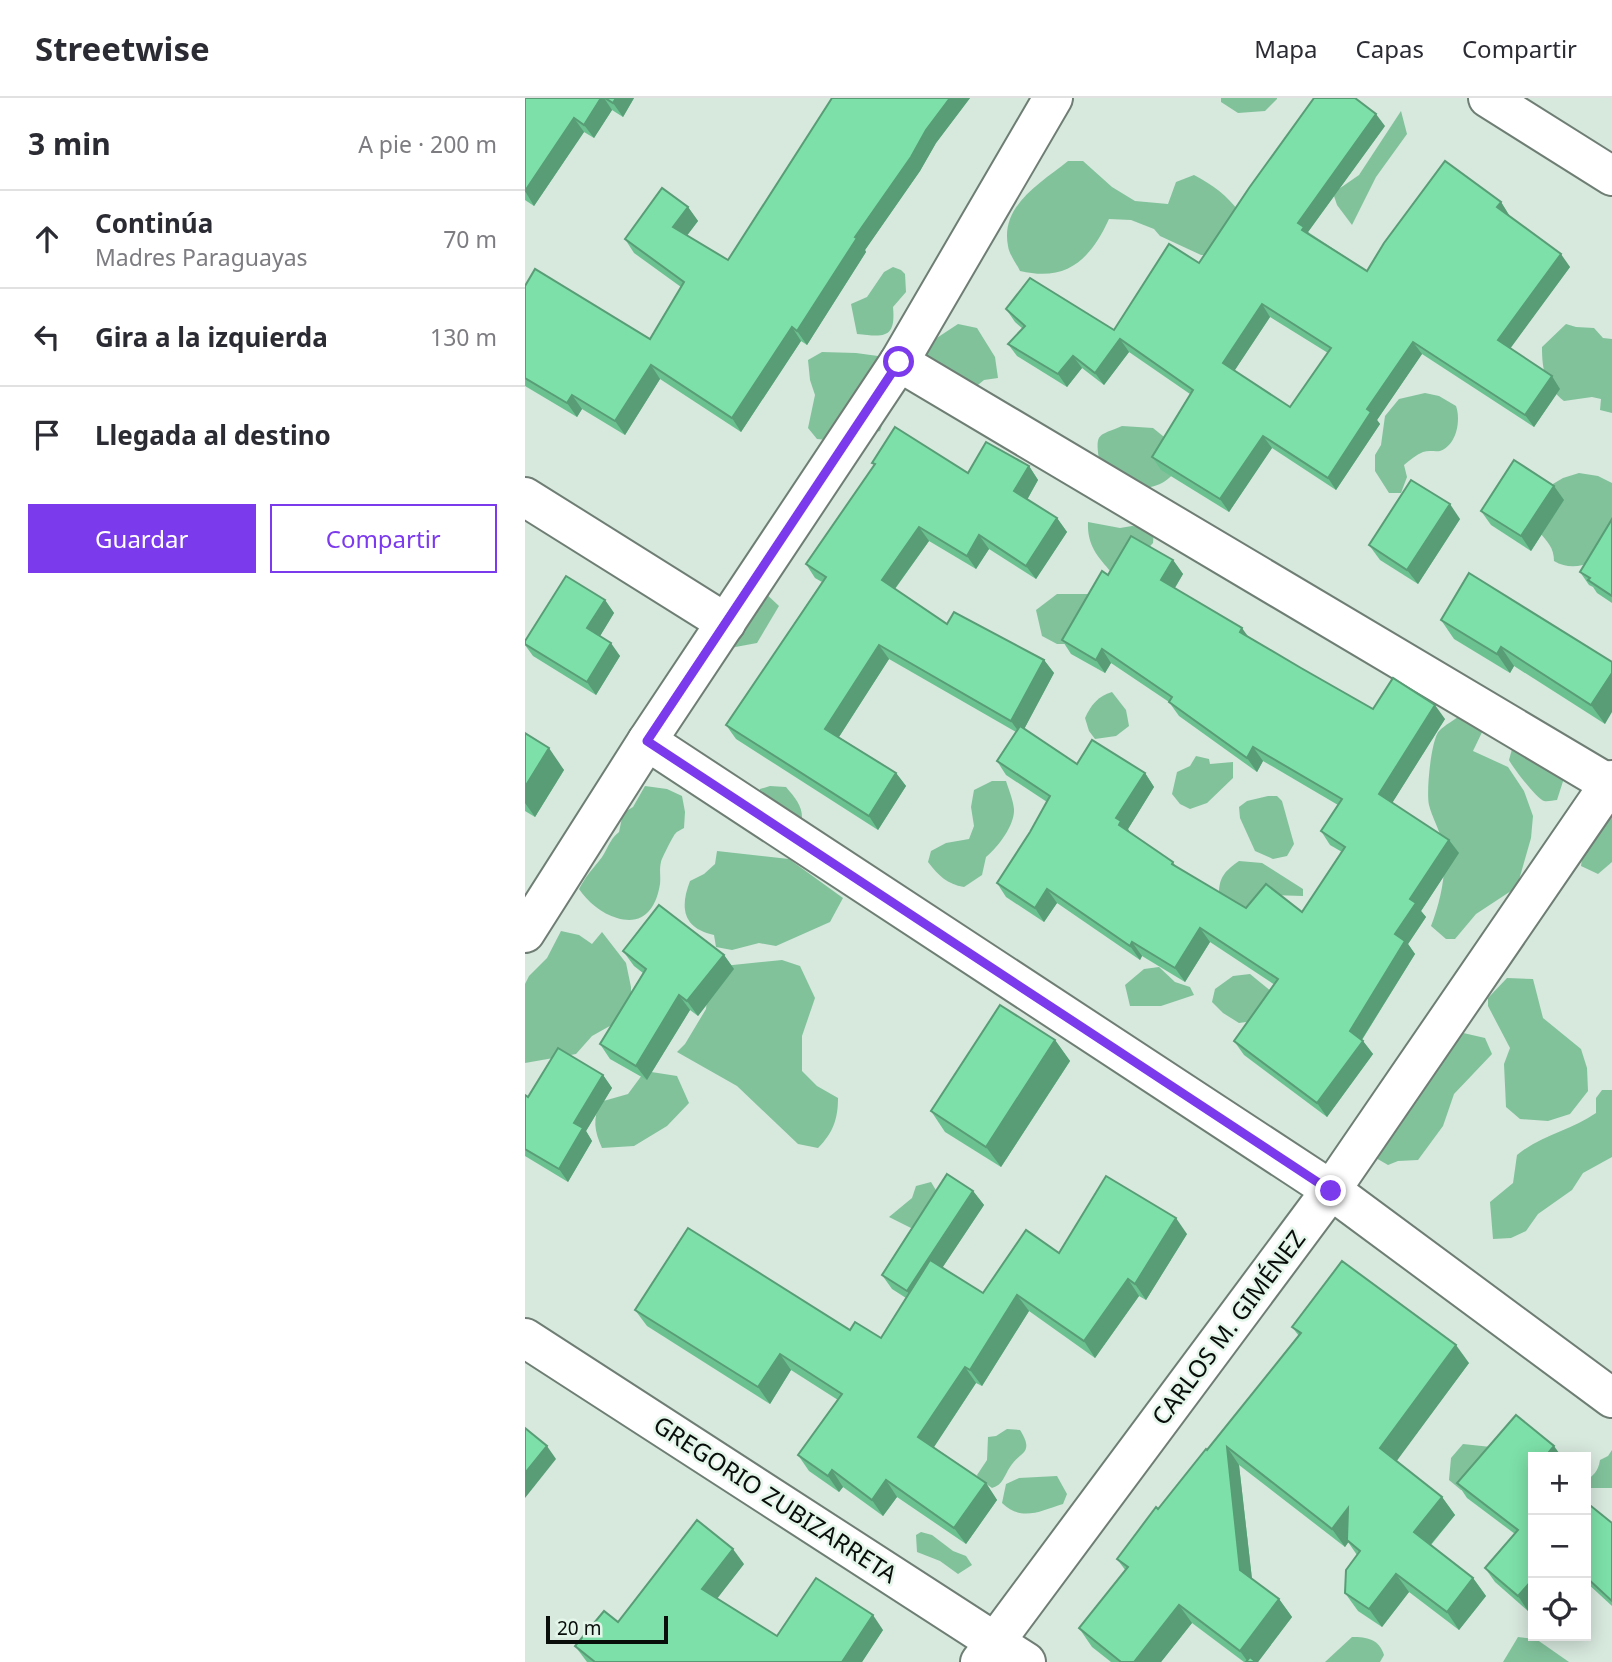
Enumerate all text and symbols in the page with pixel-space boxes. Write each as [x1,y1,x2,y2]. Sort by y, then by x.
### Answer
text: Streetwise [35,26,210,71]
text: Mapa [1254,32,1318,65]
text: Capas [1356,32,1424,65]
text: Compartir [1462,32,1577,65]
text: 3 min [28,123,111,164]
text: A pie · 200 m [358,128,497,160]
text: Continúa [95,205,213,241]
icon: ahead [28,220,66,258]
text: 70 m [443,223,497,255]
text: Madres Paraguayas [95,241,308,273]
icon: left [28,318,66,356]
text: Gira a la izquierda [95,319,328,355]
text: 130 m [430,321,497,353]
route start [883,346,914,377]
icon: arrive [28,416,66,454]
text: Llegada al destino [95,417,331,453]
button: Guardar [28,504,256,573]
button: Compartir [270,504,497,573]
route end [1315,1175,1346,1206]
street label: CARLOS M. GIMÉNEZ [1144,1223,1312,1431]
street label: GREGORIO ZUBIZARRETA [648,1407,905,1590]
map controls [1528,1452,1591,1641]
button: + [1528,1452,1591,1515]
button: − [1528,1515,1591,1578]
button: locate [1528,1578,1591,1641]
scale bar [546,1613,669,1645]
text: 20 m [557,1615,601,1641]

